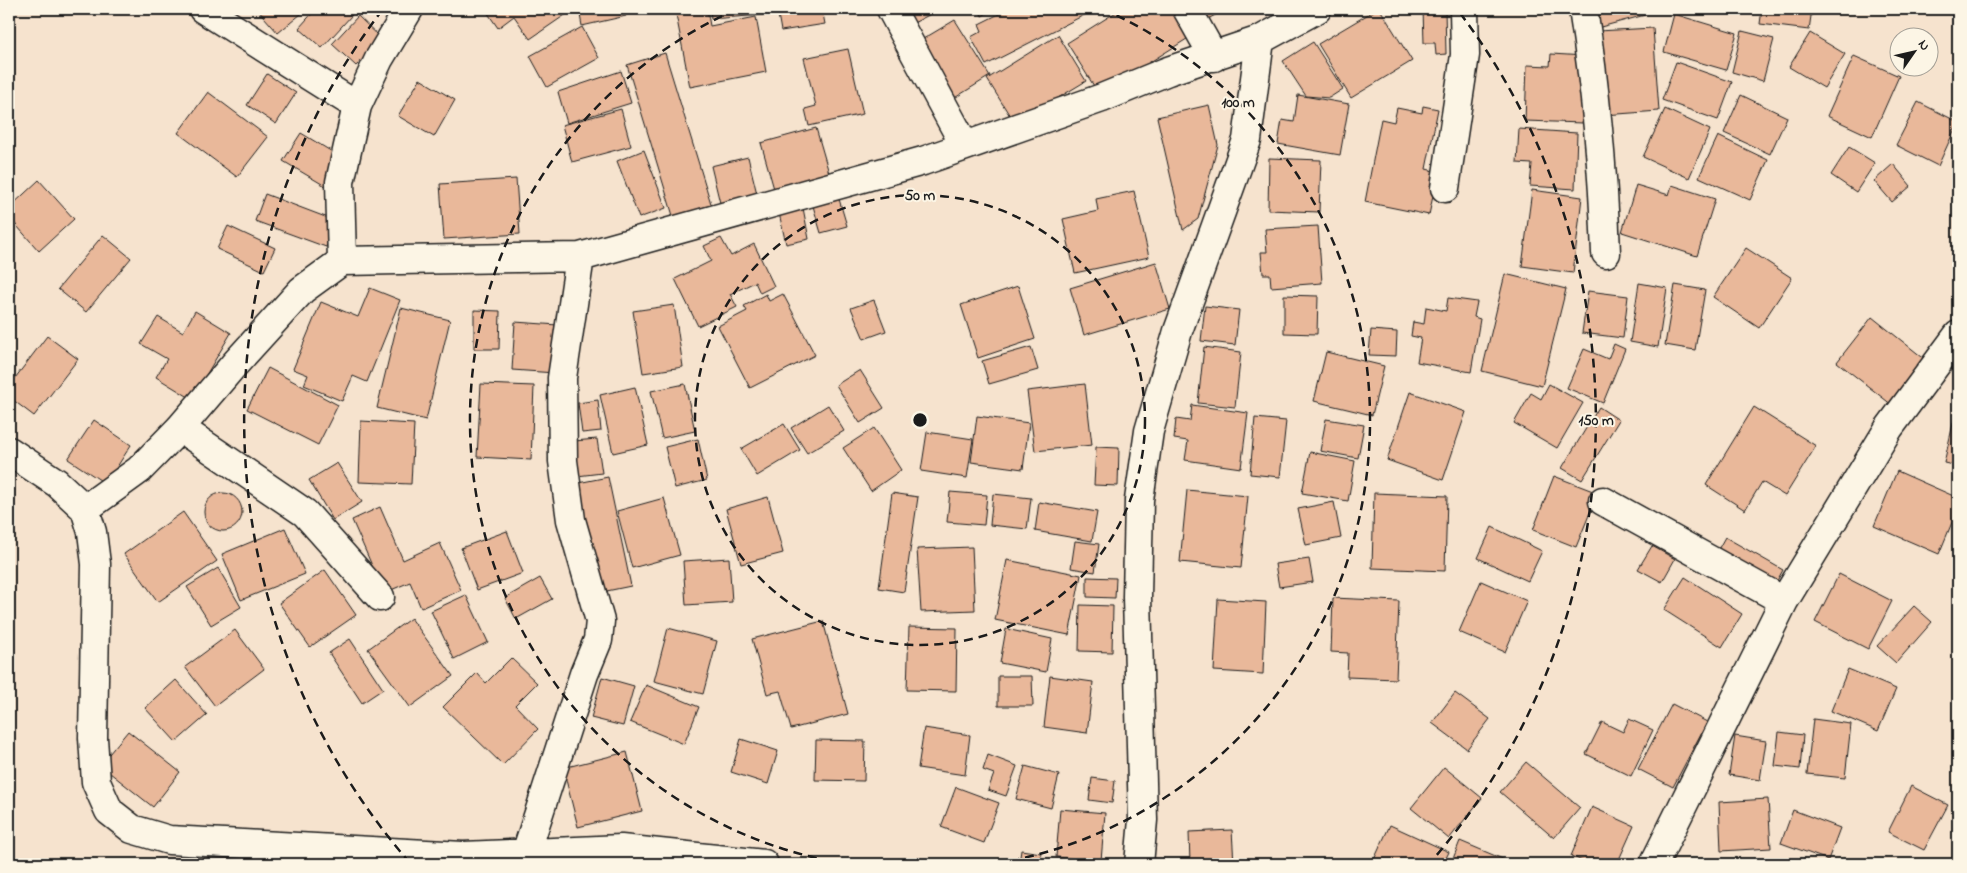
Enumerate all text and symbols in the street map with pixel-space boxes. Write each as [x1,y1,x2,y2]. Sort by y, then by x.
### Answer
north arrow [1890,28,1940,78]
text: N [1912,36,1935,55]
text: 100 m [1221,92,1255,114]
text: 50 m [905,185,936,207]
text: 150 m [1578,410,1614,432]
centre of rings [911,411,929,429]

